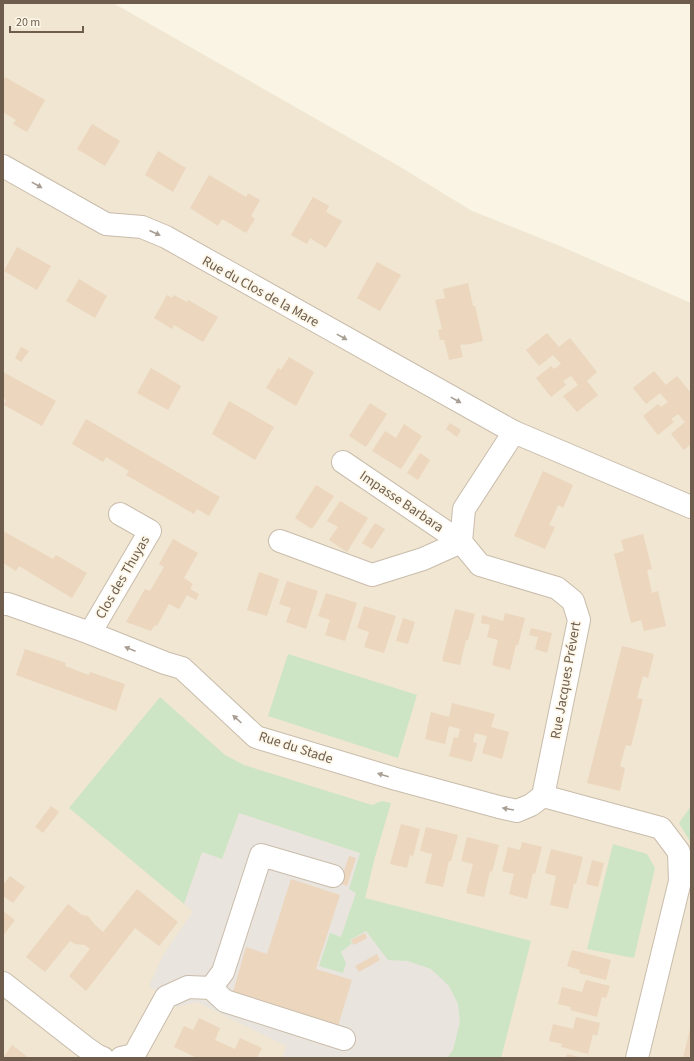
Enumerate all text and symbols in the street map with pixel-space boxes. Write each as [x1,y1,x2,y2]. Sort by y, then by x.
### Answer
scale bar [10,8,83,34]
text: 20 m [16,14,40,31]
one-way arrow [31,182,43,189]
one-way arrow [150,230,161,236]
street label: Rue du Clos de la Mare [198,251,323,332]
one-way arrow [337,333,348,340]
one-way arrow [450,396,462,403]
street label: Impasse Barbara [355,466,448,537]
street label: Clos des Thuyas [91,532,155,623]
street label: Rue Jacques Prévert [546,620,586,740]
one-way arrow [125,646,136,652]
one-way arrow [232,714,242,724]
street label: Rue du Stade [256,727,335,769]
one-way arrow [376,772,388,778]
one-way arrow [502,806,514,812]

